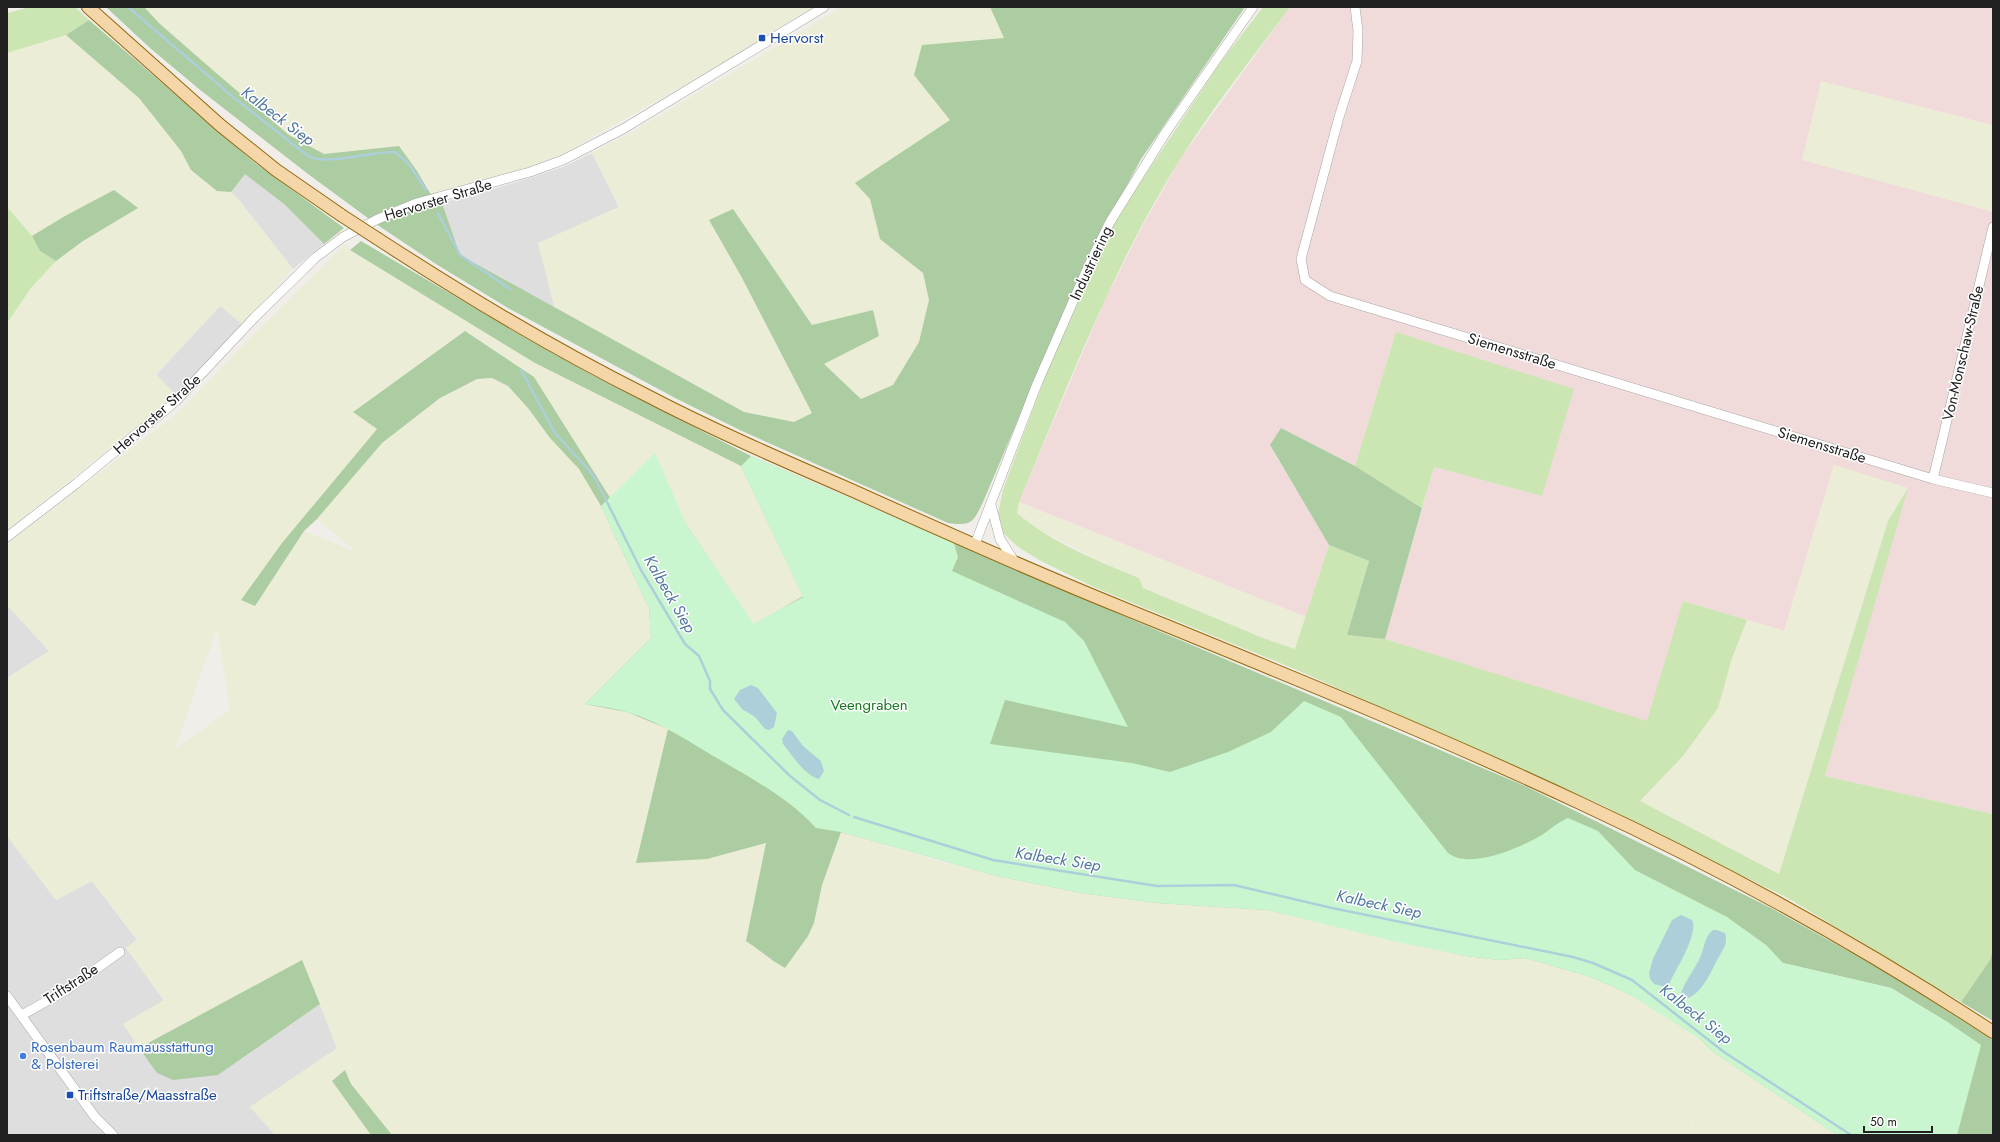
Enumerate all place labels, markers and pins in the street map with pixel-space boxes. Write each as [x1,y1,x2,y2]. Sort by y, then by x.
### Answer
place label: Hervorst [770,27,824,49]
marker: Hervorst [757,33,767,43]
place label: Rosenbaum Raumausstattung & Polsterei [31,1036,214,1075]
marker: Rosenbaum Raumausstattung & Polsterei [18,1051,28,1061]
place label: Triftstraße/Maasstraße [78,1084,217,1106]
marker: Triftstraße/Maasstraße [65,1090,75,1100]

